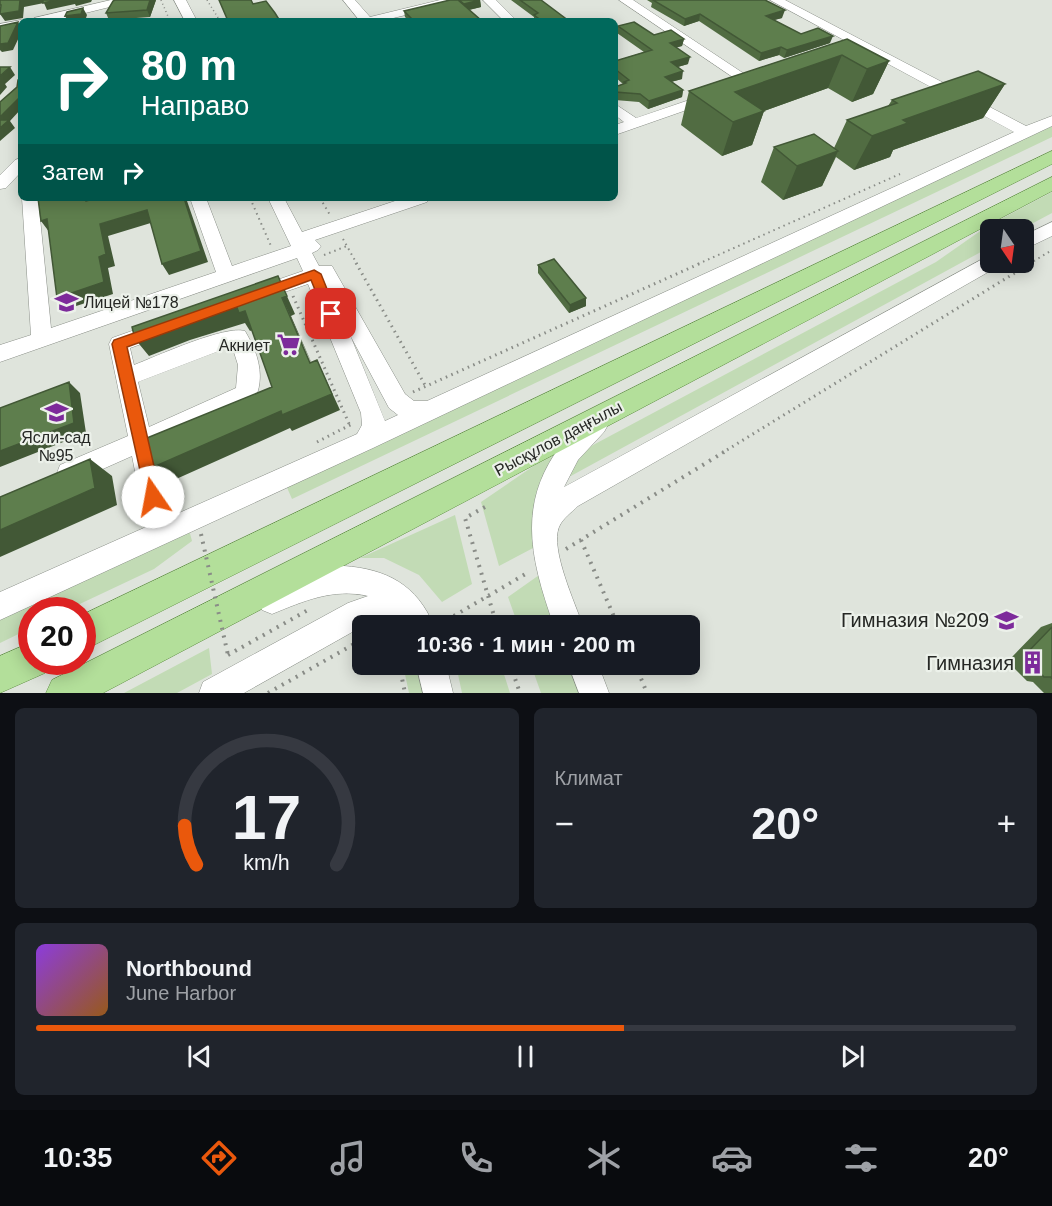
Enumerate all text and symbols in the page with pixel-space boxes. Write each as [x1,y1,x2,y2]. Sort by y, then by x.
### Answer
icon: right [42,42,120,120]
text: 80 m [141,42,237,89]
text: Направо [141,91,249,121]
icon: right [116,156,149,189]
text: Затем [42,160,104,185]
north arrow [980,219,1034,273]
map controls [980,219,1034,273]
pin [305,288,356,339]
school or university icon: Лицей №178 [53,289,79,315]
place label: Лицей №178 [84,294,179,311]
icon: arrive [314,297,347,330]
supermarket icon: Акниет [275,332,301,358]
place label: Акниет [219,337,271,354]
street label: Рысқұлов даңғылы [492,398,625,479]
school or university icon: Ясли-сад №95 [43,399,69,425]
place label: Ясли-сад №95 [21,429,91,464]
position arrow [121,465,185,529]
speed limit sign: 20 [18,597,96,675]
school or university icon: Гимназия №209 [994,607,1020,633]
place label: Гимназия №209 [841,609,989,631]
text: 10:36 · 1 мин · 200 m [416,632,636,657]
building icon: Гимназия [1019,650,1045,676]
place label: Гимназия [926,652,1014,674]
text: Климат [555,767,623,789]
text: 17 [232,783,301,852]
text: 20° [751,798,819,849]
text: − [555,805,574,842]
text: + [997,805,1016,842]
text: km/h [244,851,290,875]
text: Northbound [126,956,252,981]
text: June Harbor [126,982,236,1004]
icon: previous [183,1040,216,1073]
icon: pause [509,1040,542,1073]
icon: next [836,1040,869,1073]
icon: directions [198,1137,240,1179]
icon: music [327,1137,369,1179]
icon: phone [455,1137,497,1179]
icon: climate [583,1137,625,1179]
icon: car [711,1137,753,1179]
icon: filters [840,1137,882,1179]
text: 10:35 [43,1143,112,1173]
text: 20° [968,1143,1009,1173]

